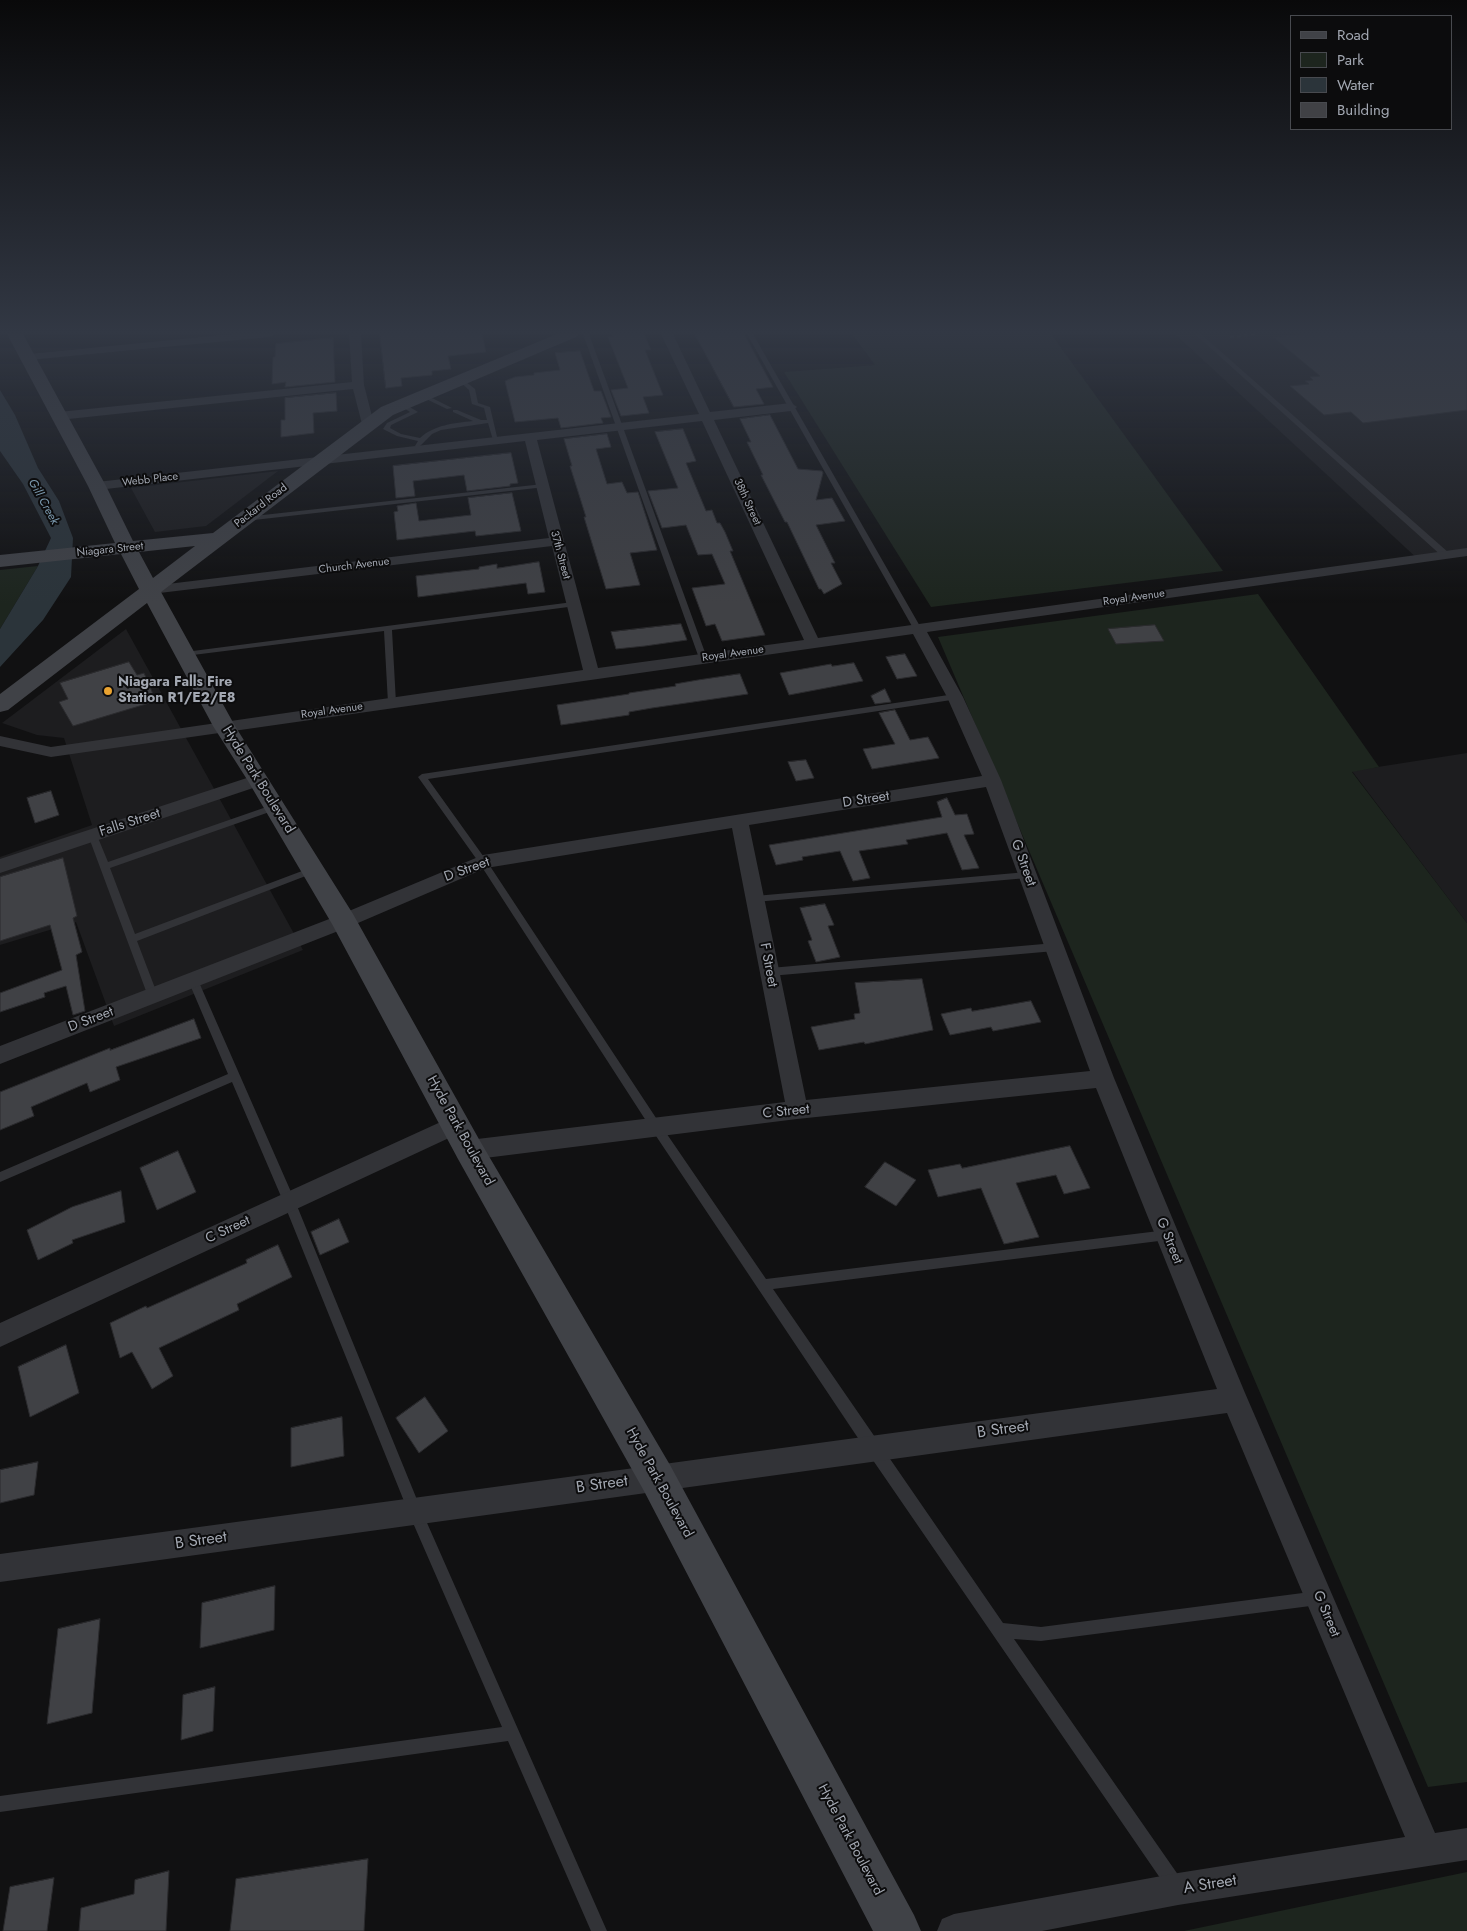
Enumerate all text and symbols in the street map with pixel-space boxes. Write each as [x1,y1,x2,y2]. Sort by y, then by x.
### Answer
legend [1290,15,1452,130]
text: Road [1337,24,1369,46]
text: Park [1337,49,1364,71]
text: Water [1337,74,1374,96]
text: Building [1337,99,1389,121]
street label: Webb Place [121,470,179,490]
water label: Gill Creek [25,477,61,527]
street label: 38th Street [730,477,764,527]
street label: Packard Road [232,481,290,531]
street label: 37th Street [547,529,573,581]
street label: Niagara Street [76,540,144,560]
street label: Church Avenue [318,555,390,577]
street label: Royal Avenue [1102,587,1166,609]
street label: Royal Avenue [701,643,765,665]
place label: Niagara Falls Fire Station R1/E2/E8 [118,675,236,708]
marker: Niagara Falls Fire Station R1/E2/E8 [102,685,114,697]
street label: Royal Avenue [300,700,364,722]
street label: Hyde Park Boulevard [218,723,298,837]
street label: D Street [841,788,891,812]
street label: Falls Street [97,805,163,841]
street label: G Street [1007,837,1039,889]
street label: D Street [442,854,492,886]
street label: F Street [755,942,781,988]
street label: D Street [66,1004,116,1036]
street label: Hyde Park Boulevard [423,1073,497,1189]
street label: C Street [762,1101,810,1123]
street label: C Street [203,1212,253,1248]
street label: G Street [1152,1215,1186,1267]
street label: B Street [976,1417,1030,1443]
street label: Hyde Park Boulevard [622,1425,696,1541]
street label: B Street [575,1472,629,1498]
street label: B Street [174,1528,228,1554]
street label: G Street [1309,1588,1343,1640]
street label: Hyde Park Boulevard [814,1782,886,1898]
street label: A Street [1182,1871,1238,1899]

